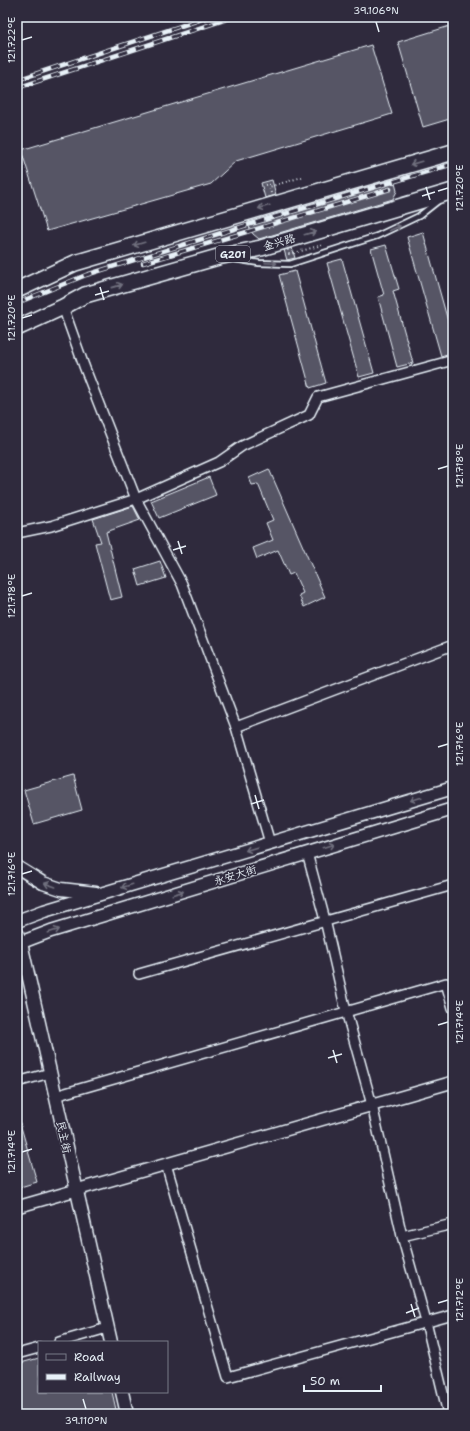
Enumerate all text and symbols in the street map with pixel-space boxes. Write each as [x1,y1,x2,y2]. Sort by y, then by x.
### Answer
text: 39.106°N [353,4,399,17]
text: 121.722°E [5,17,18,63]
one-way arrow [409,160,422,167]
text: 121.720°E [453,165,466,211]
one-way arrow [258,204,271,211]
one-way arrow [389,224,401,232]
one-way arrow [303,229,316,236]
street label: 金兴路 [261,231,297,254]
one-way arrow [133,241,146,248]
road number: G201 [216,246,250,262]
one-way arrow [264,260,277,267]
one-way arrow [110,282,123,289]
text: 121.720°E [5,295,18,341]
text: 121.718°E [453,444,466,488]
text: 121.718°E [5,574,18,618]
text: 121.716°E [453,722,466,766]
one-way arrow [409,796,422,803]
one-way arrow [323,842,335,850]
one-way arrow [245,846,258,853]
text: 121.716°E [5,852,18,896]
street label: 永安大街 [212,862,259,889]
one-way arrow [43,881,56,888]
one-way arrow [120,883,133,890]
one-way arrow [171,889,184,896]
one-way arrow [47,927,60,934]
text: 121.714°E [453,1000,466,1044]
street label: 民主街 [52,1119,75,1156]
text: 121.714°E [5,1130,18,1174]
text: 121.712°E [453,1278,466,1322]
legend [38,1341,168,1393]
text: Road [74,1349,105,1365]
scale bar [304,1367,381,1393]
text: Railway [74,1369,121,1385]
text: 50 m [310,1373,340,1389]
text: 39.110°N [65,1414,107,1427]

